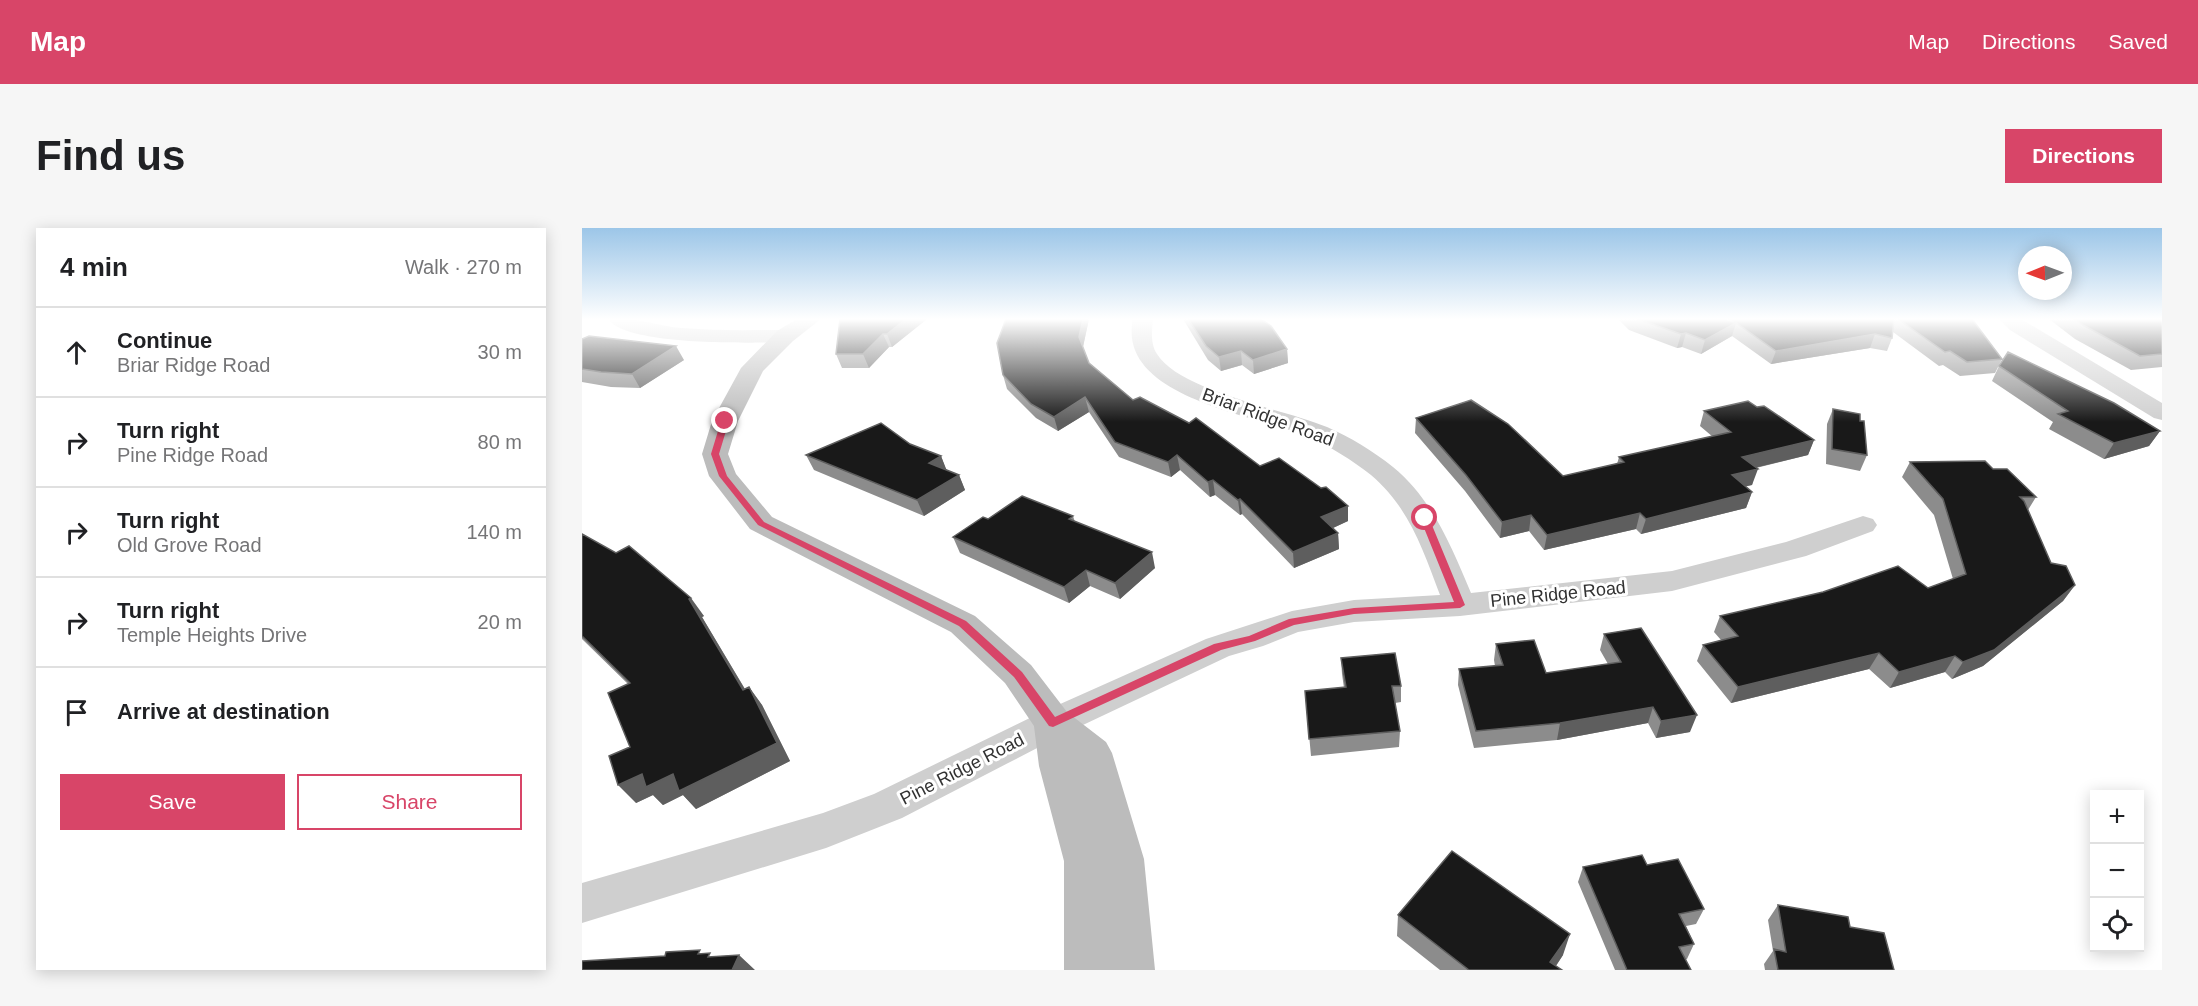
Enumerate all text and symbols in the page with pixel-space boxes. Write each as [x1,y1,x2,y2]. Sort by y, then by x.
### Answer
text: Map [30,26,86,57]
text: Map [1908,30,1949,53]
text: Directions [1982,30,2075,53]
text: Saved [2108,30,2168,53]
button: Directions [2005,129,2162,183]
text: Find us [36,132,185,179]
north arrow [2018,246,2072,300]
text: 4 min [60,252,128,282]
text: Walk · 270 m [405,256,522,278]
text: Continue [117,328,212,353]
icon: ahead [60,336,93,369]
text: 30 m [478,341,522,363]
text: Briar Ridge Road [117,354,270,376]
street label: Briar Ridge Road [1200,384,1336,450]
route end [711,407,737,433]
text: Turn right [117,418,219,443]
icon: right [60,426,93,459]
text: 80 m [478,431,522,453]
text: Pine Ridge Road [117,444,268,466]
route start [1411,504,1437,530]
text: Turn right [117,508,219,533]
icon: right [60,516,93,549]
text: 140 m [466,521,522,543]
text: Old Grove Road [117,534,262,556]
street label: Pine Ridge Road [1489,577,1627,611]
text: Turn right [117,598,219,623]
icon: right [60,606,93,639]
text: 20 m [478,611,522,633]
text: Temple Heights Drive [117,624,307,646]
icon: arrive [60,696,93,729]
text: Arrive at destination [117,699,330,724]
street label: Pine Ridge Road [897,729,1027,809]
button: Save [60,774,285,830]
button: Share [297,774,522,830]
map controls [2090,790,2144,952]
button: + [2090,790,2144,844]
button: − [2090,844,2144,898]
button: locate [2090,898,2144,952]

